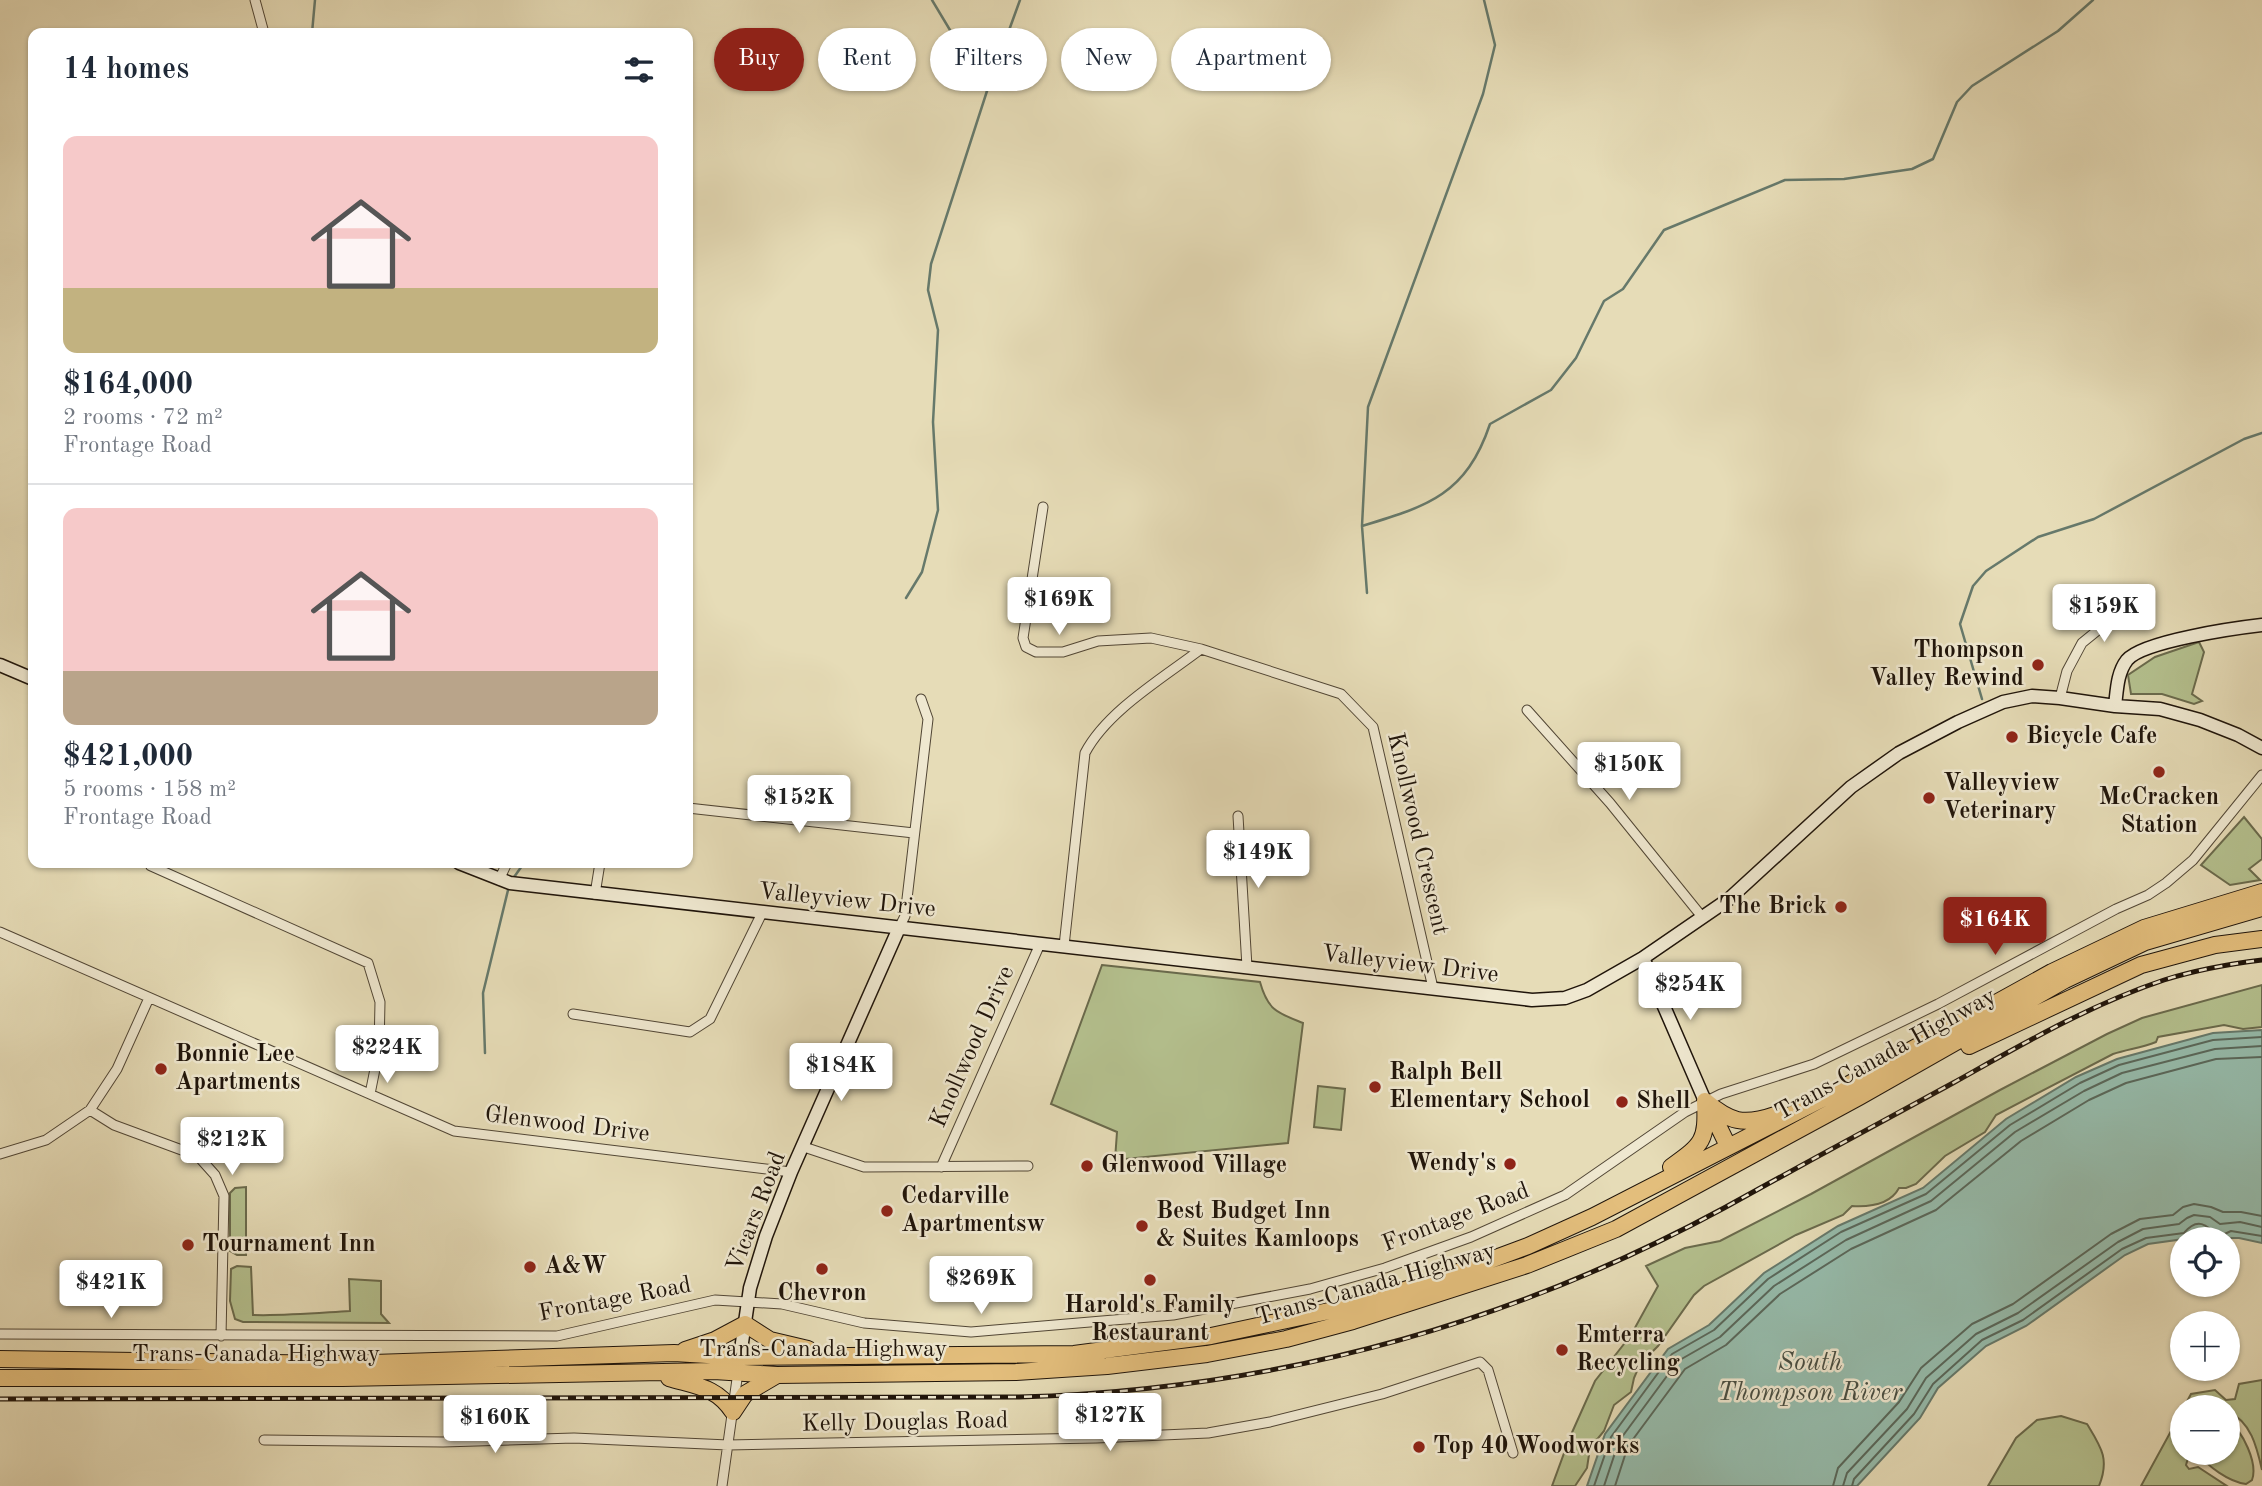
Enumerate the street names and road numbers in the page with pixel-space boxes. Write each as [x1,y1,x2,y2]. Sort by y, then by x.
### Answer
street label: Knollwood Crescent [1382,731,1452,937]
street label: Valleyview Drive [757,880,937,922]
street label: Valleyview Drive [1320,942,1500,988]
street label: Knollwood Drive [927,963,1019,1131]
street label: Trans-Canada Highway [1772,984,2001,1126]
street label: Glenwood Drive [483,1103,651,1147]
street label: Vicars Road [723,1149,791,1275]
street label: Frontage Road [1379,1179,1533,1257]
street label: Trans-Canada Highway [1253,1239,1499,1331]
street label: Frontage Road [536,1273,694,1327]
street label: Trans-Canada Highway [699,1338,947,1362]
street label: Trans-Canada Highway [132,1343,380,1367]
street label: Kelly Douglas Road [801,1409,1009,1437]

